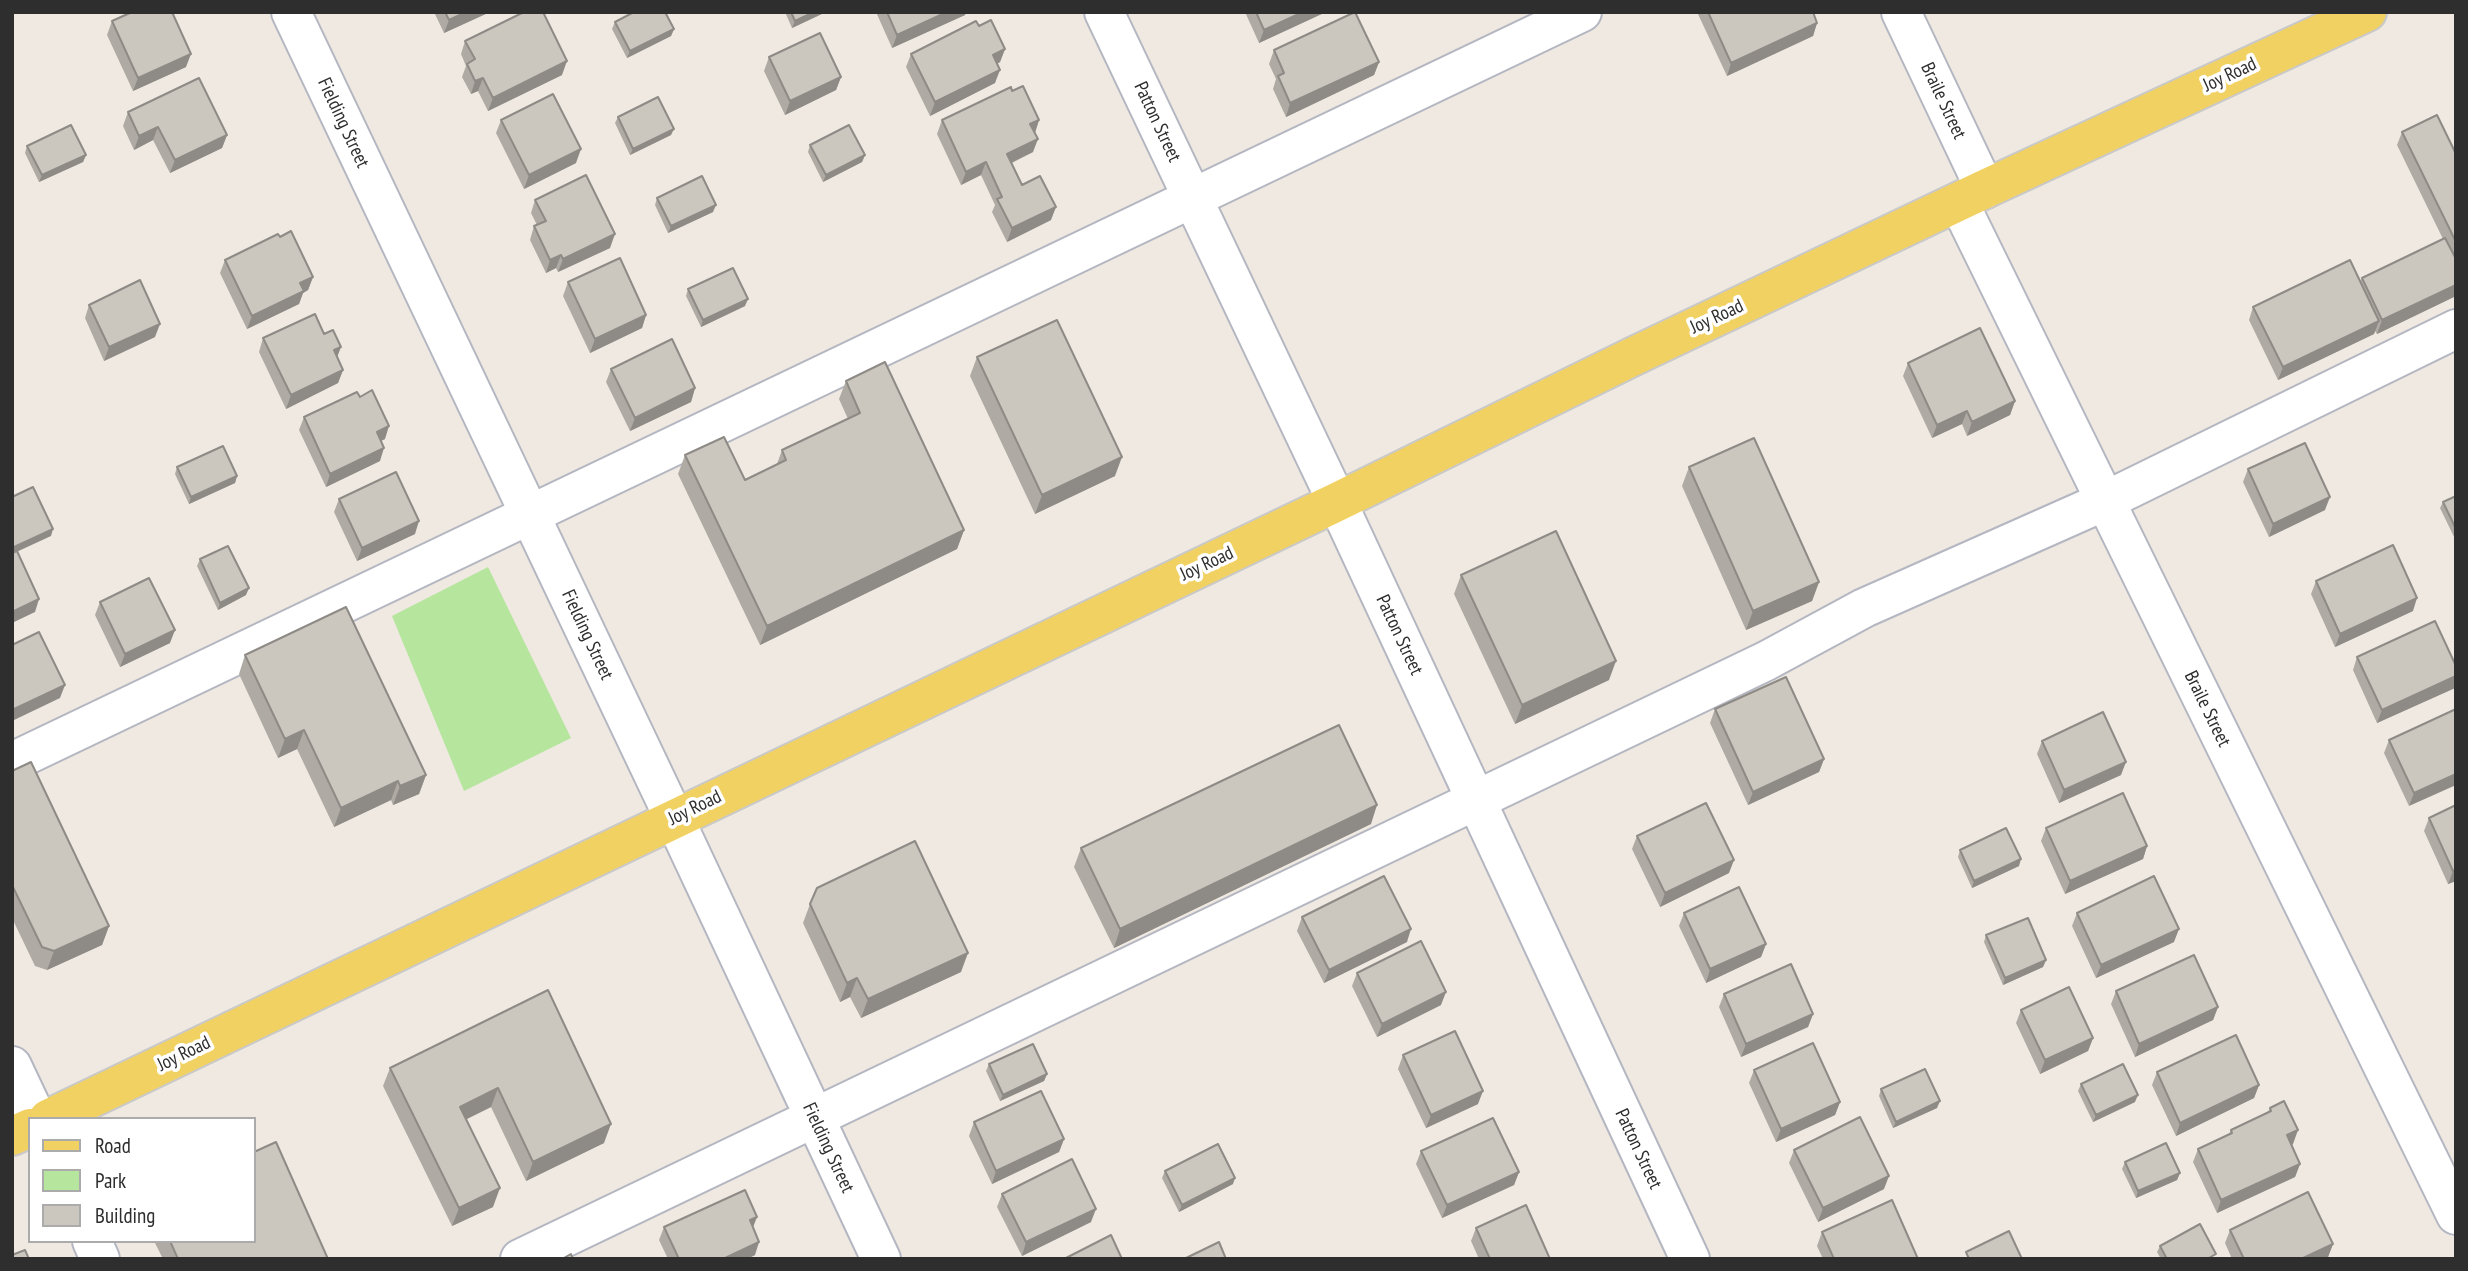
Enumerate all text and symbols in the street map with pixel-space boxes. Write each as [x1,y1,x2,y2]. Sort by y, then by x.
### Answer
street label: Joy Road [2200,53,2260,97]
street label: Braile Street [1915,59,1971,143]
street label: Fielding Street [312,74,374,172]
street label: Patton Street [1129,78,1185,166]
street label: Joy Road [1687,295,1747,339]
street label: Joy Road [1177,542,1237,586]
street label: Fielding Street [556,586,618,684]
street label: Patton Street [1371,591,1427,679]
street label: Braile Street [2179,667,2235,751]
street label: Joy Road [665,785,725,831]
street label: Joy Road [154,1031,214,1077]
street label: Fielding Street [797,1099,859,1197]
street label: Patton Street [1610,1105,1666,1193]
legend [28,1117,256,1243]
text: Road [95,1132,131,1159]
text: Park [95,1167,126,1194]
text: Building [95,1202,155,1229]

